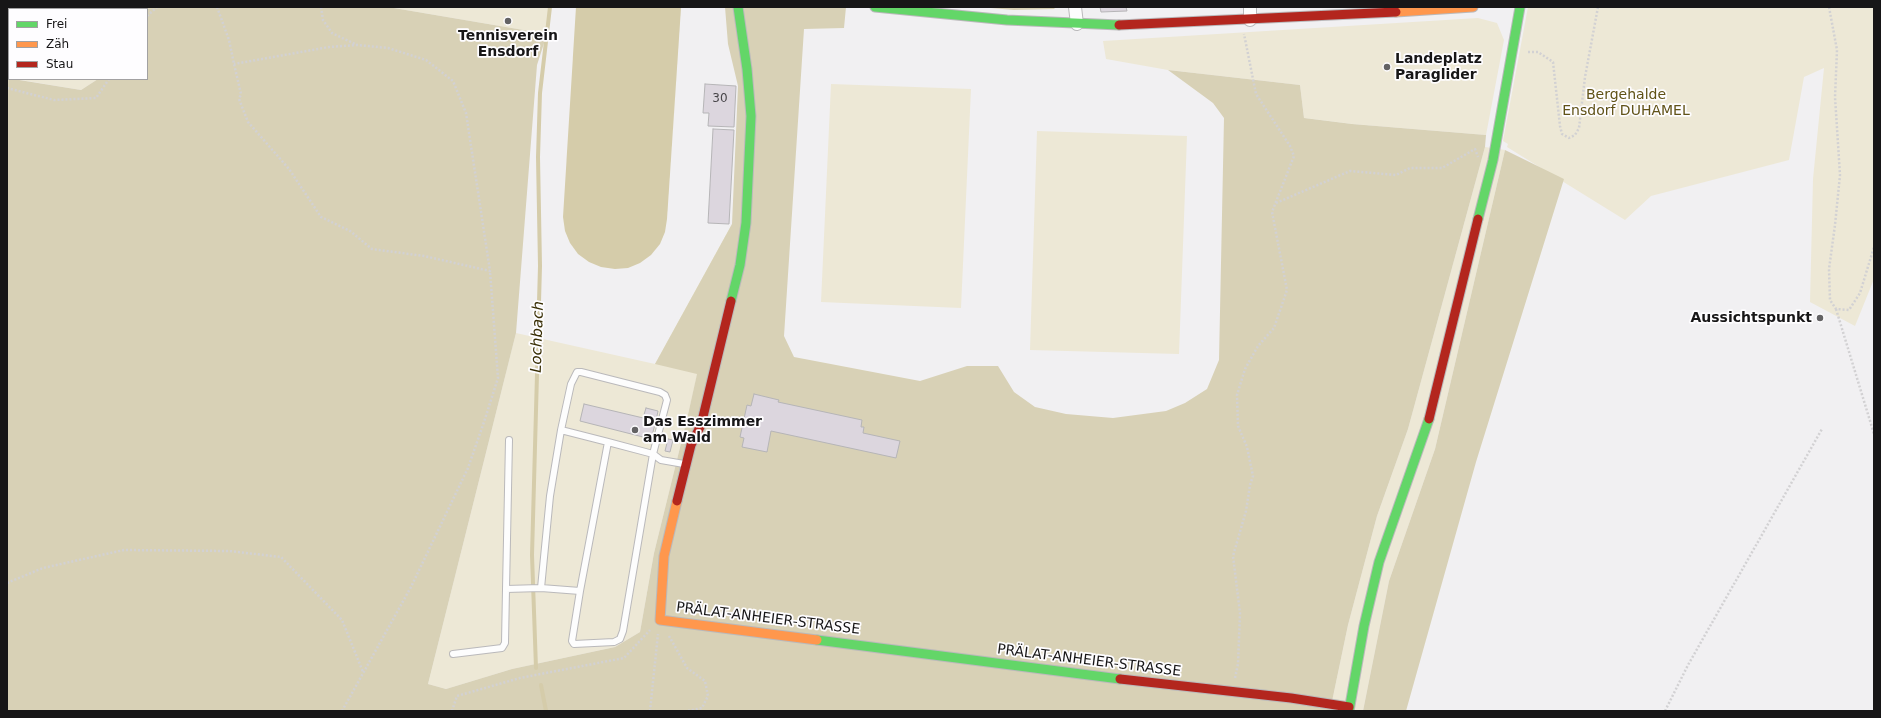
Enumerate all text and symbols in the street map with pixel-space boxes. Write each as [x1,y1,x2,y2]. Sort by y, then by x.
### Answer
legend [8,8,148,80]
marker: Tennisverein Ensdorf [503,16,513,26]
text: Frei [46,17,67,31]
place label: Tennisverein Ensdorf [458,28,558,60]
text: Zäh [46,37,69,51]
place label: Landeplatz Paraglider [1395,51,1482,84]
text: Stau [46,57,73,71]
marker: Landeplatz Paraglider [1382,62,1392,72]
park label: Bergehalde Ensdorf DUHAMEL [1562,87,1690,120]
house number: 30 [712,92,728,106]
water label: Lochbach [528,301,548,373]
place label: Aussichtspunkt [1690,310,1812,326]
marker: Aussichtspunkt [1815,313,1825,323]
place label: Das Esszimmer am Wald [643,414,762,446]
marker: Das Esszimmer am Wald [630,425,640,435]
street label: PRÄLAT-ANHEIER-STRASSE [675,599,861,639]
street label: PRÄLAT-ANHEIER-STRASSE [996,641,1182,681]

